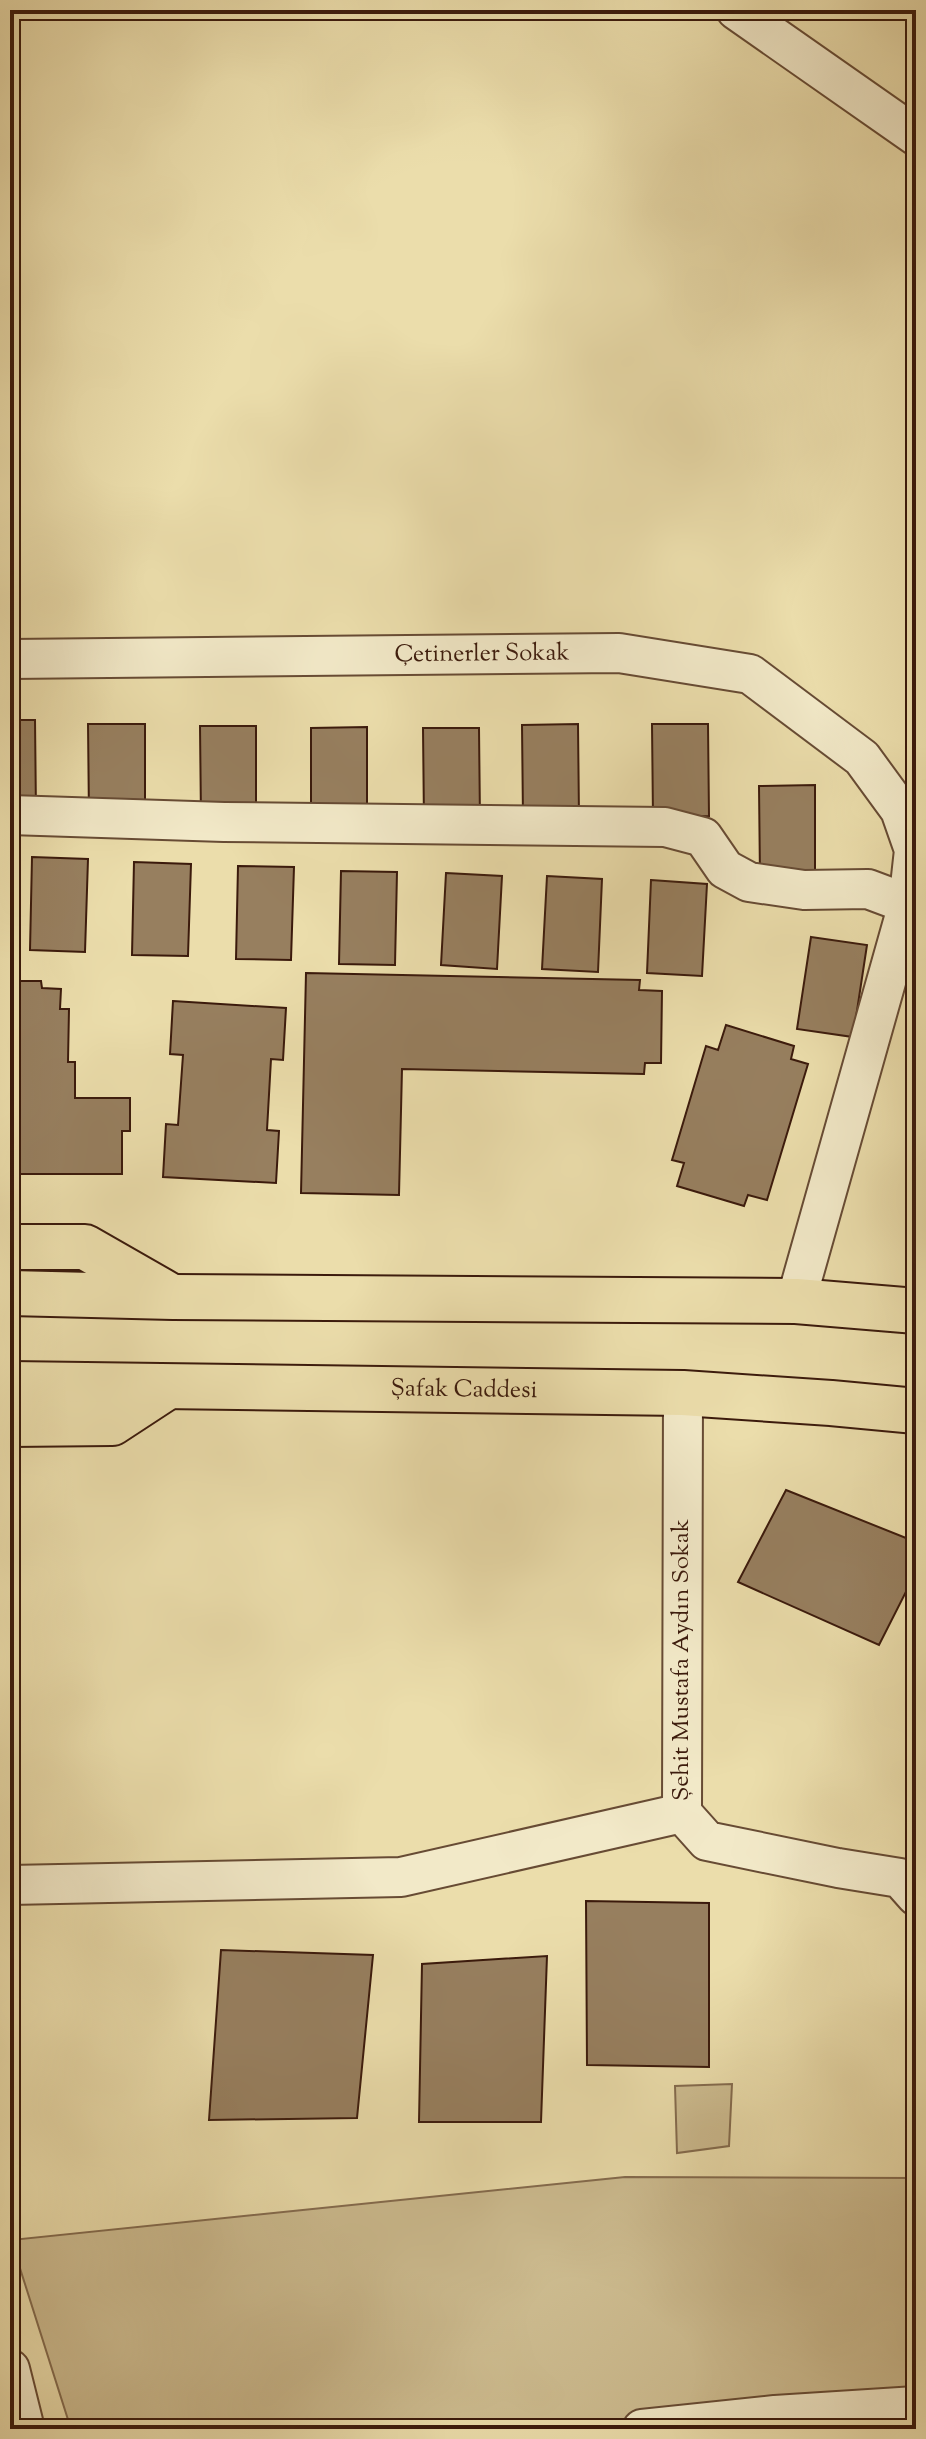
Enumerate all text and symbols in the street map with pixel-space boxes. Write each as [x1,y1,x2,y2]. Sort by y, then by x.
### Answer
street label: Çetinerler Sokak [394,636,570,672]
street label: Şafak Caddesi [390,1372,538,1408]
street label: Şehit Mustafa Aydın Sokak [665,1519,699,1801]

